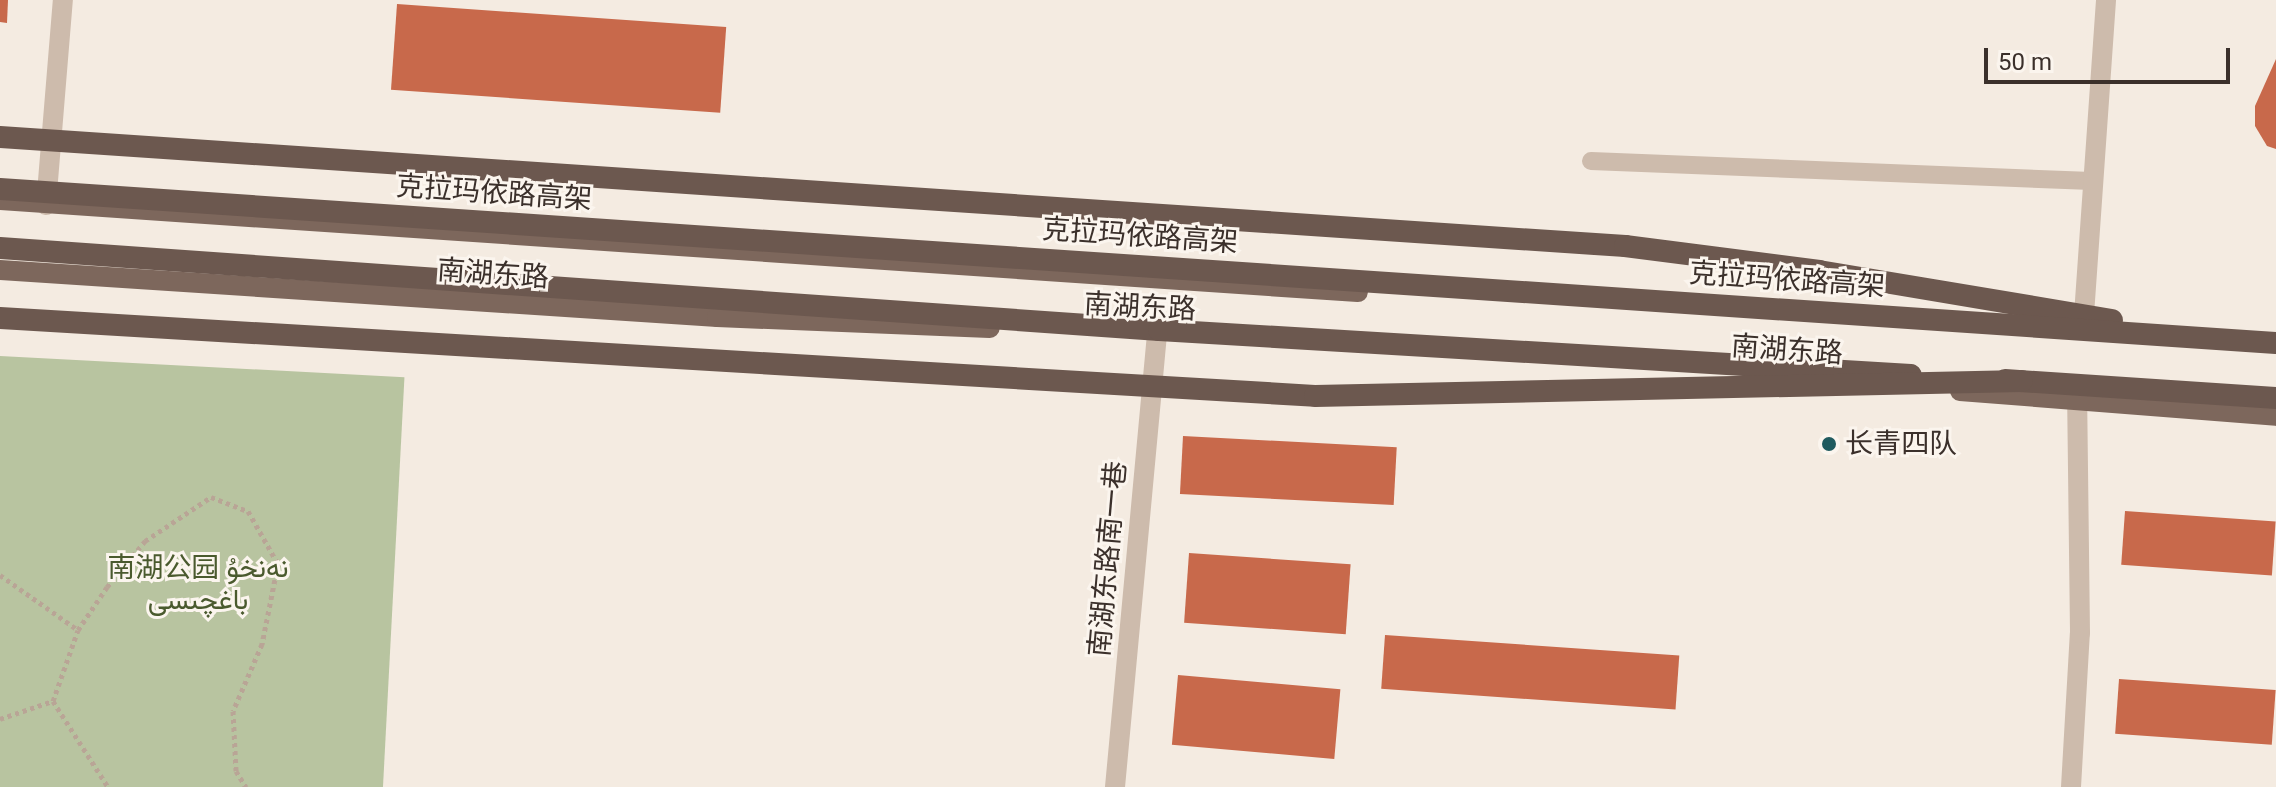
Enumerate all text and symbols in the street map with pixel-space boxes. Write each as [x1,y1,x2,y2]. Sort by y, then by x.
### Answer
scale bar [1988,32,2234,82]
text: 50 m [1998,48,2052,76]
street label: 克拉玛依路高架 [395,169,593,217]
street label: 克拉玛依路高架 [1041,212,1239,260]
street label: 南湖东路 [436,253,550,295]
street label: 克拉玛依路高架 [1688,256,1886,304]
street label: 南湖东路 [1083,287,1197,327]
street label: 南湖东路 [1730,329,1844,371]
place label: 长青四队 [1845,427,1957,461]
marker: 长青四队 [1820,435,1838,453]
street label: 南湖东路南一巷 [1083,460,1133,658]
park label: 南湖公园 نەنخۇ باغچىسى [108,551,288,617]

